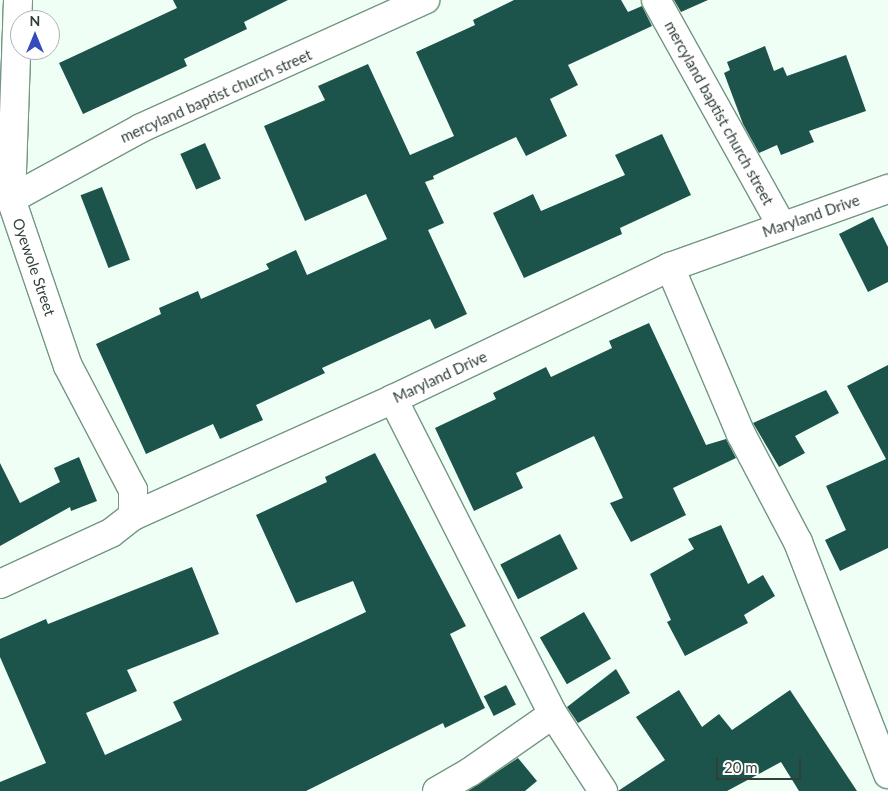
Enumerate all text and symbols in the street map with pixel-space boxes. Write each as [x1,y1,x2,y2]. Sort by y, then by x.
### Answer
north arrow [10,10,60,60]
text: N [30,12,40,29]
street label: mercyland baptist church street [661,18,777,208]
street label: mercyland baptist church street [117,46,315,146]
street label: Maryland Drive [760,191,862,241]
street label: Oyewole Street [9,216,59,318]
street label: Maryland Drive [390,347,490,407]
scale bar [718,748,803,780]
text: 20 m [724,758,758,776]

